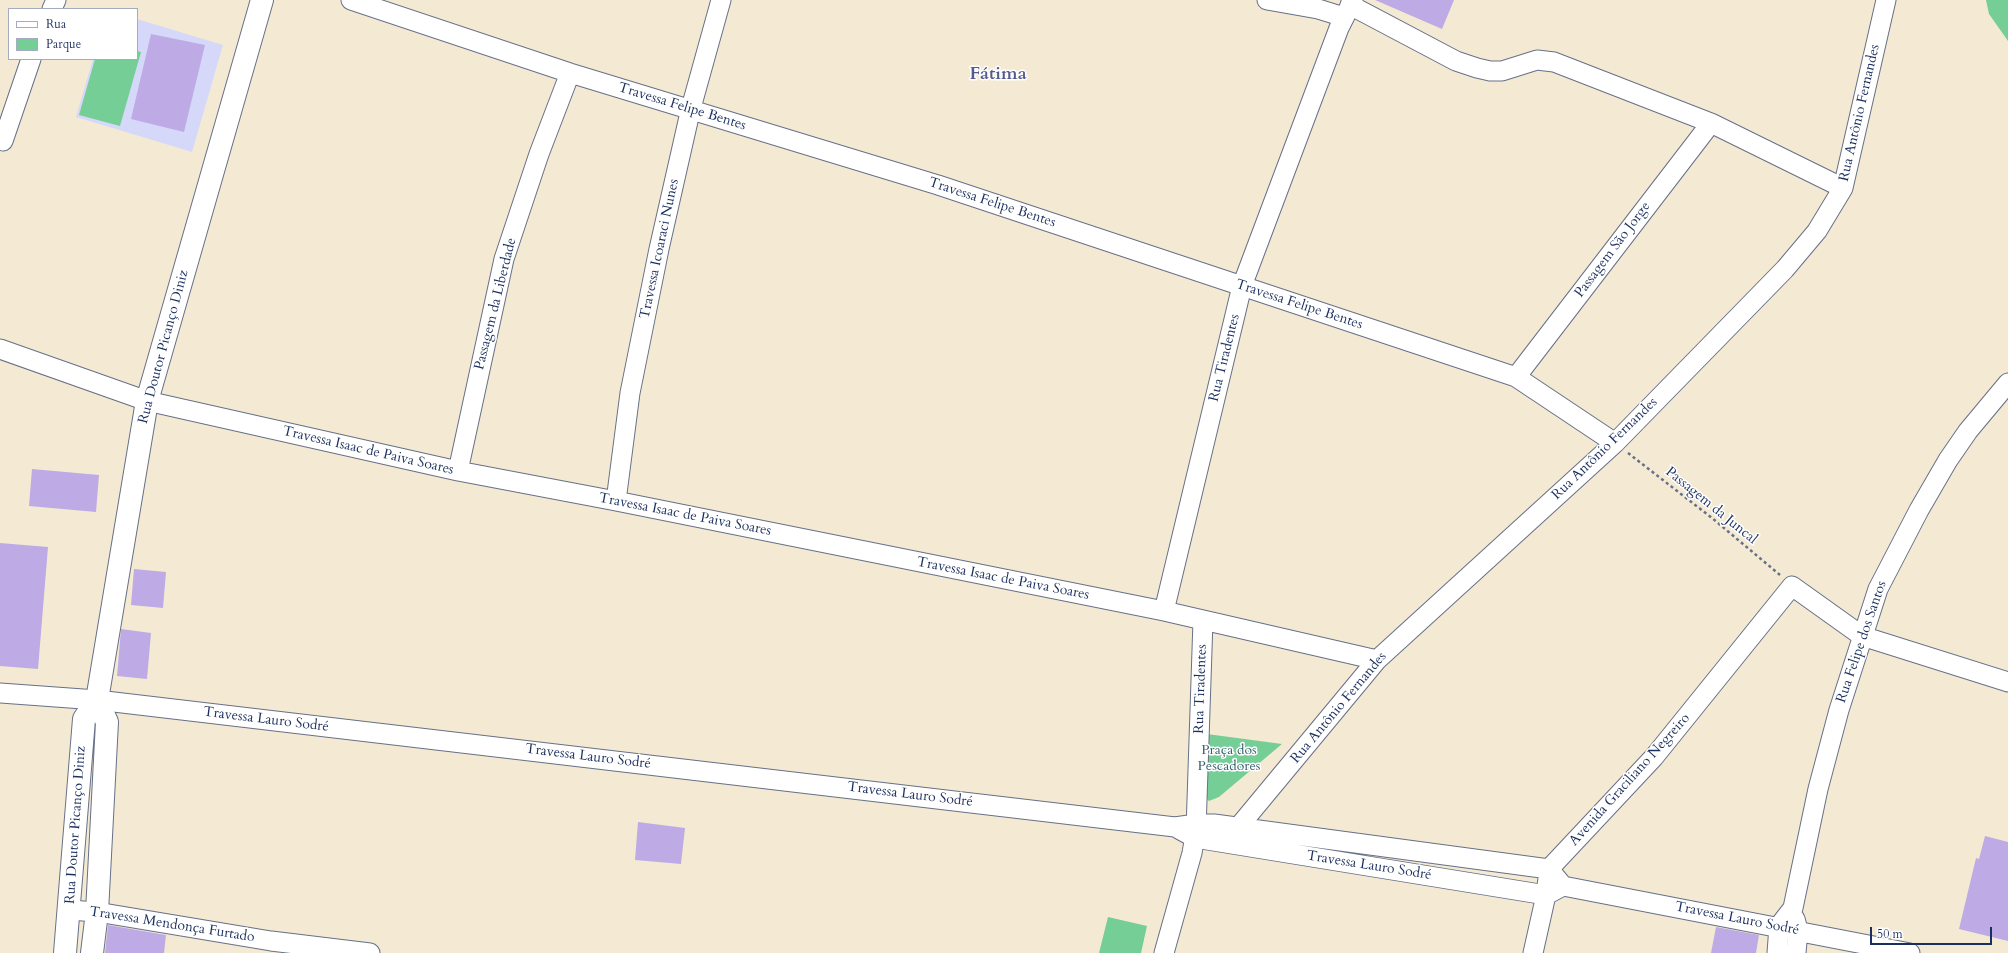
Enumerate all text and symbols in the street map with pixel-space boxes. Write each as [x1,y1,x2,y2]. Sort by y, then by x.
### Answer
legend [8,8,138,60]
text: Rua [46,16,66,32]
text: Parque [46,36,81,52]
street label: Rua Antônio Fernandes [1836,43,1884,183]
district label: Fátima [969,64,1027,86]
street label: Travessa Felipe Bentes [616,80,748,134]
street label: Travessa Felipe Bentes [926,175,1058,231]
street label: Travessa Icoaraci Nunes [637,177,683,321]
street label: Passagem São Jorge [1572,199,1654,301]
street label: Passagem da Liberdade [471,236,521,372]
street label: Rua Doutor Picanço Diniz [135,268,193,426]
street label: Travessa Felipe Bentes [1233,277,1365,333]
street label: Rua Tiradentes [1206,312,1244,404]
street label: Rua Antônio Fernandes [1549,394,1661,504]
street label: Travessa Isaac de Paiva Soares [281,423,455,479]
street label: Passagem da Juncal [1662,464,1760,548]
street label: Travessa Isaac de Paiva Soares [597,490,773,540]
street label: Travessa Isaac de Paiva Soares [915,554,1091,604]
street label: Rua Felipe dos Santos [1833,579,1891,705]
street label: Rua Tiradentes [1191,644,1211,734]
street label: Rua Antônio Fernandes [1287,649,1391,767]
street label: Travessa Lauro Sodré [202,704,330,736]
street label: Avenida Graciliano Negreiro [1566,710,1694,850]
street label: Travessa Lauro Sodré [524,741,652,773]
park label: Praça dos Pescadores [1198,743,1260,776]
street label: Rua Doutor Picanço Diniz [62,745,90,905]
street label: Travessa Lauro Sodré [846,779,974,811]
street label: Travessa Lauro Sodré [1305,848,1433,884]
street label: Travessa Lauro Sodré [1673,899,1801,939]
street label: Travessa Mendonça Furtado [88,904,256,946]
scale bar [1872,919,1994,945]
text: 50 m [1877,926,1903,942]

